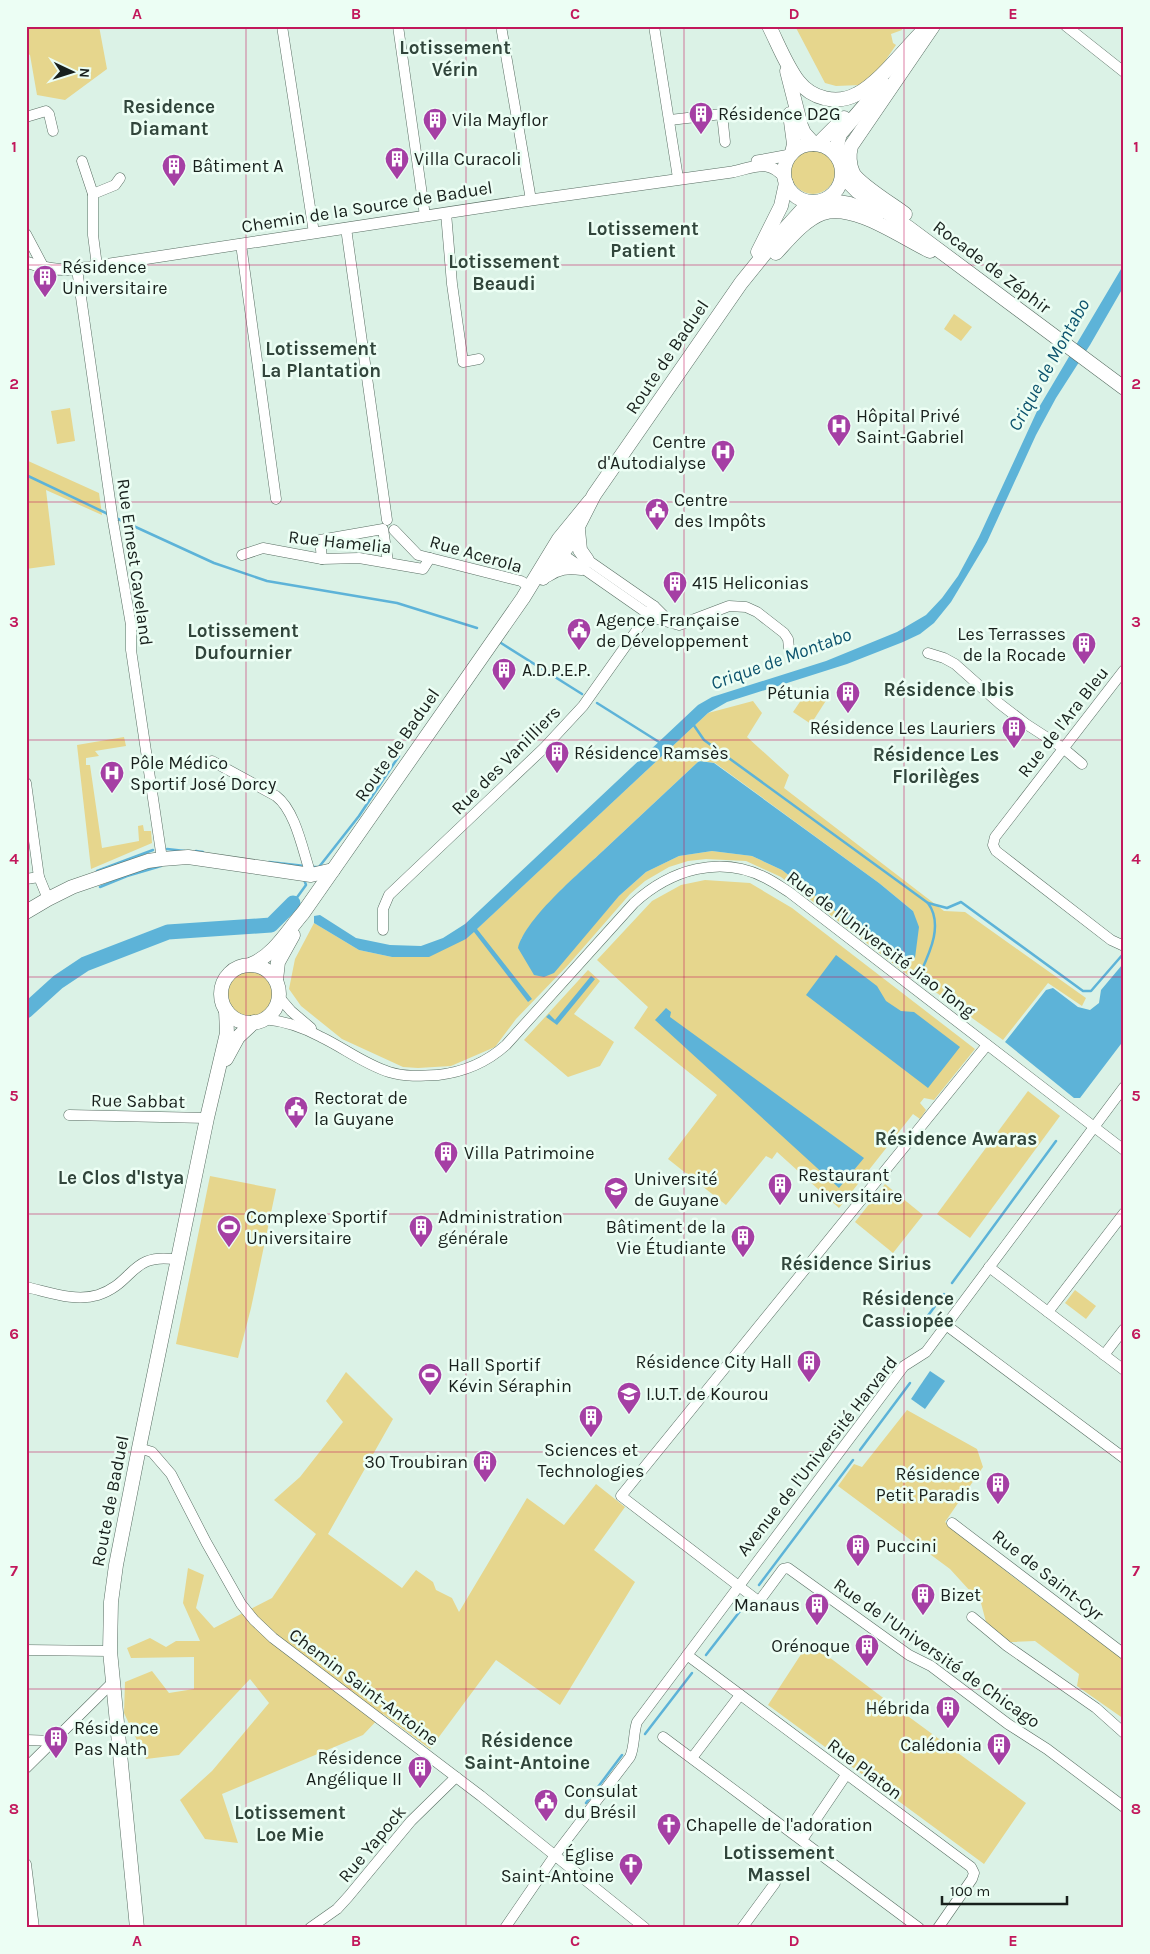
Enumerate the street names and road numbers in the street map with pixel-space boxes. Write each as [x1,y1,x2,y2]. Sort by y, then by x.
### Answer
street label: Chemin de la Source de Baduel [240,176,494,238]
street label: Rocade de Zéphir [929,216,1056,319]
street label: Route de Baduel [621,296,713,418]
street label: Rue Ernest Caveland [112,477,158,647]
street label: Rue Hamelia [287,526,393,558]
street label: Rue Acerola [427,530,525,578]
street label: Rue de l'Ara Bleu [1013,662,1113,782]
street label: Route de Baduel [350,684,444,806]
street label: Rue des Vanilliers [447,701,565,819]
street label: Rue de l'Université Jiao Tong [782,866,980,1022]
street label: Rue Sabbat [91,1089,186,1113]
street label: Avenue de l'Université Harvard [732,1352,902,1560]
street label: Route de Baduel [86,1434,134,1568]
street label: Rue de Saint-Cyr [988,1525,1109,1626]
street label: Rue de l’Université de Chicago [830,1573,1044,1733]
street label: Chemin Saint-Antoine [285,1624,443,1750]
street label: Rue Platon [823,1734,907,1804]
street label: Rue Yapock [333,1801,411,1887]

